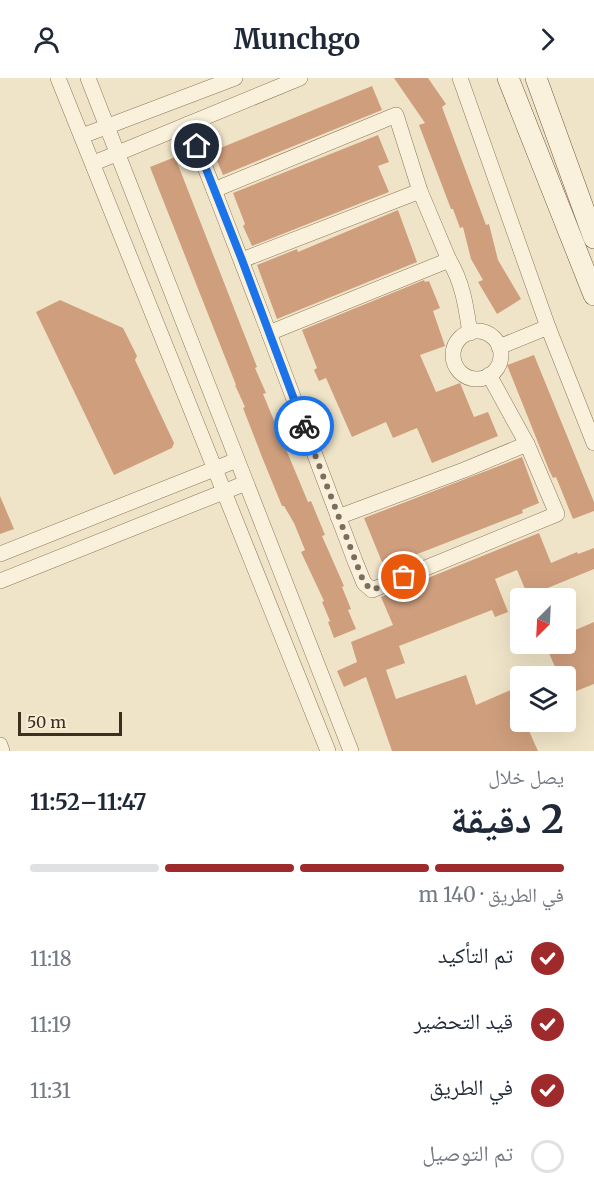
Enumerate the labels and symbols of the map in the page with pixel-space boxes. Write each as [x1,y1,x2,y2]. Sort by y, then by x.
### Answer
pin [171,120,222,171]
courier [274,396,334,456]
pin [378,551,429,602]
north arrow [510,588,576,654]
scale bar [18,709,122,736]

